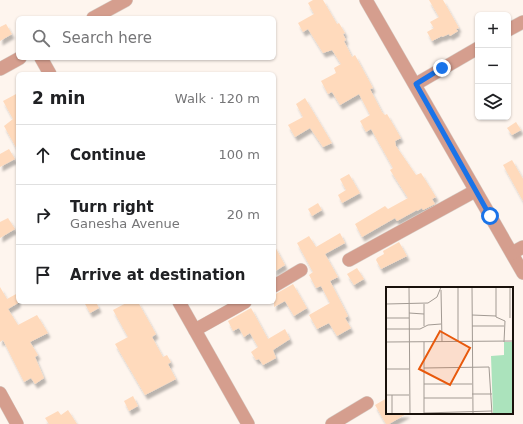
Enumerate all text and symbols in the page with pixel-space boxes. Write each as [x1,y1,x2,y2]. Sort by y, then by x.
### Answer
map controls [475,12,511,120]
button: + [475,12,511,48]
search box [16,16,276,60]
icon: search [30,27,52,49]
text: Search here [62,29,152,47]
button: − [475,48,511,84]
route end [433,59,451,77]
button: layers [475,84,511,120]
text: 2 min [32,88,85,108]
text: Walk · 120 m [175,91,260,106]
icon: ahead [32,144,54,166]
text: Continue [70,146,146,164]
text: 100 m [218,147,260,162]
text: Turn right [70,198,154,216]
icon: right [32,204,54,226]
text: 20 m [227,207,260,222]
route start [481,207,499,225]
text: Ganesha Avenue [70,216,180,231]
icon: arrive [32,264,54,286]
text: Arrive at destination [70,266,245,284]
inset map [386,287,513,414]

